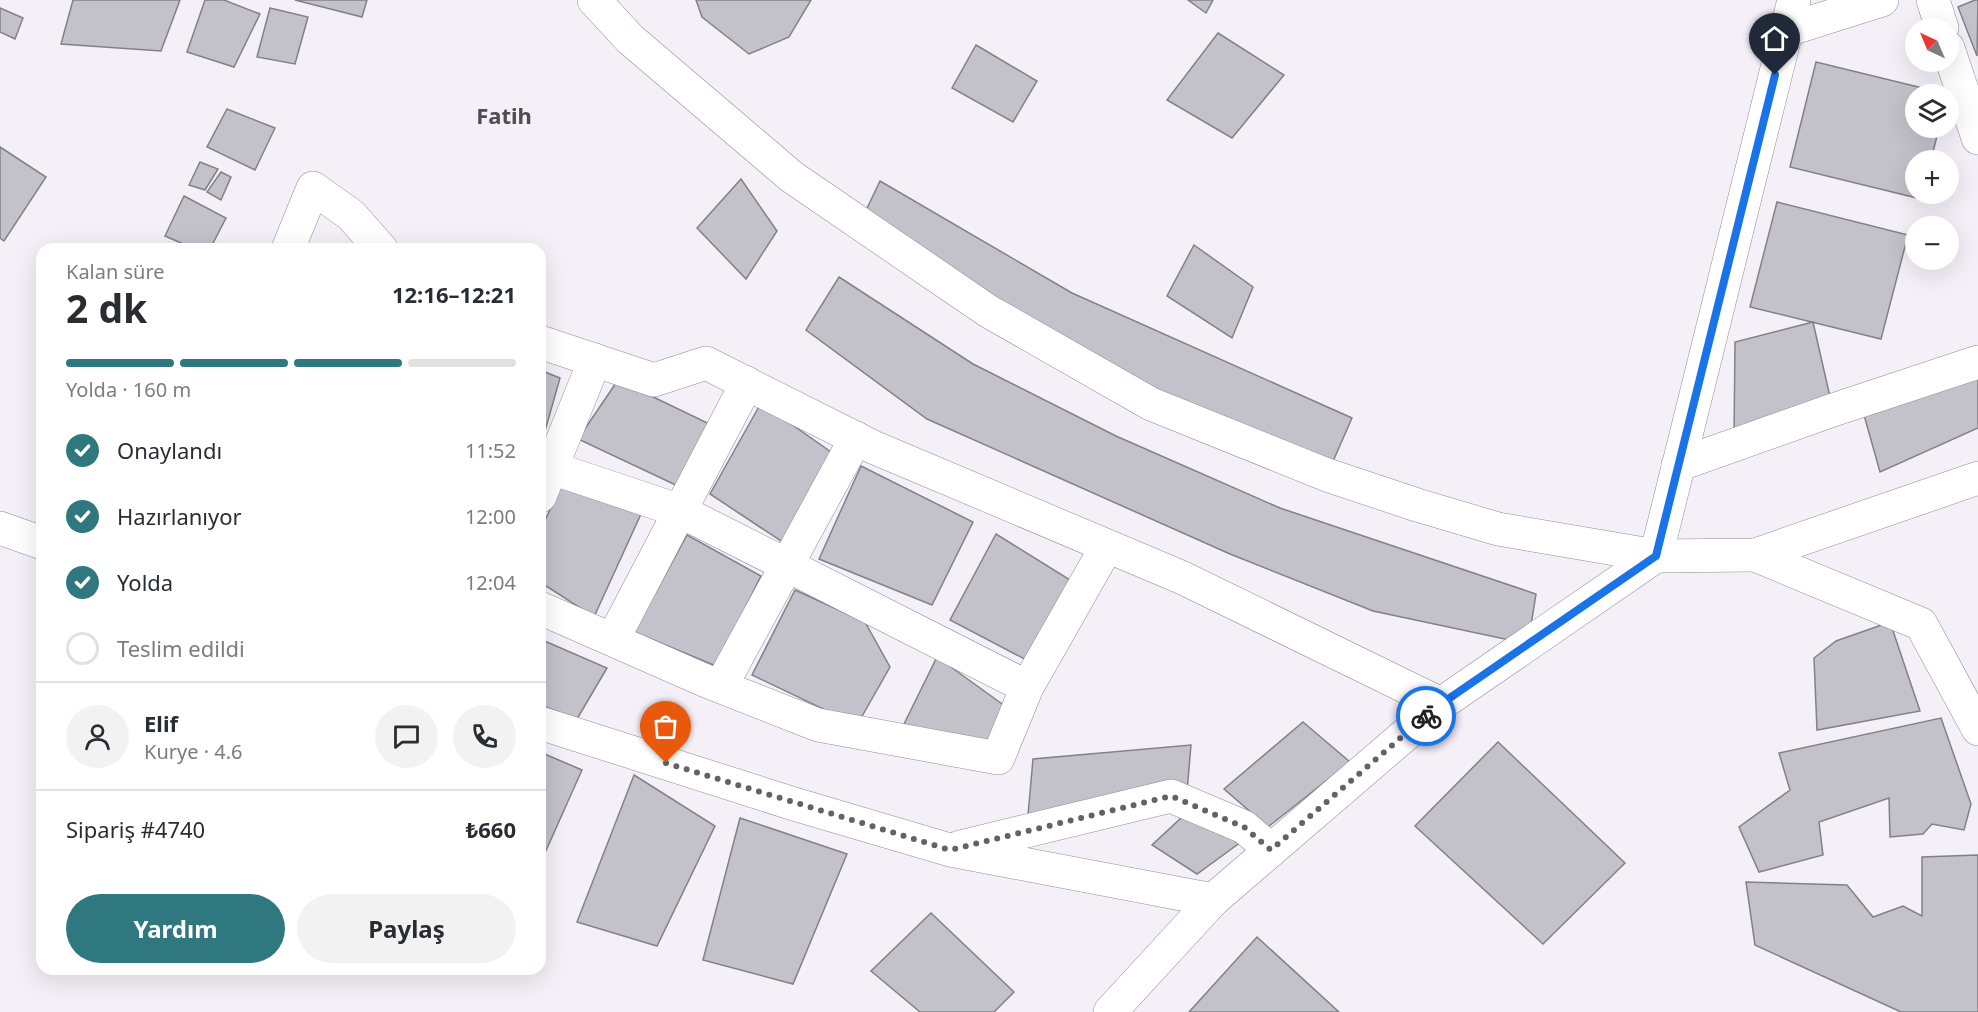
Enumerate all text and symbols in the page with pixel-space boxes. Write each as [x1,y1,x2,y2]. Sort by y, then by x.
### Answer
pin [1749,13,1800,75]
north arrow [1905,18,1959,72]
map controls [1905,18,1959,270]
icon: home [1758,22,1791,55]
button: layers [1905,84,1959,138]
district label: Fatih [476,100,532,130]
button: + [1905,150,1959,204]
button: − [1905,216,1959,270]
text: Kalan süre [66,258,165,285]
text: 12:16–12:21 [392,279,516,309]
text: 2 dk [66,281,147,334]
text: Yolda · 160 m [66,376,191,403]
icon: check [66,434,99,467]
text: Onaylandı [117,435,222,465]
text: 11:52 [465,437,516,464]
icon: check [66,500,99,533]
text: Hazırlanıyor [117,501,242,531]
text: 12:00 [465,503,516,530]
icon: check [66,566,99,599]
text: Yolda [117,567,173,597]
text: 12:04 [465,569,516,596]
text: Teslim edildi [117,633,245,663]
courier [1396,686,1456,746]
icon: bike [1410,700,1443,733]
pin [640,701,691,763]
button: person [66,705,129,768]
button: chat [375,705,438,768]
button: phone [453,705,516,768]
text: Elif [144,708,178,738]
icon: bag [649,710,682,743]
text: Kurye · 4.6 [144,738,242,765]
text: Sipariş #4740 [66,814,205,844]
text: ₺660 [466,814,516,844]
button: Yardım [66,894,285,963]
button: Paylaş [297,894,516,963]

